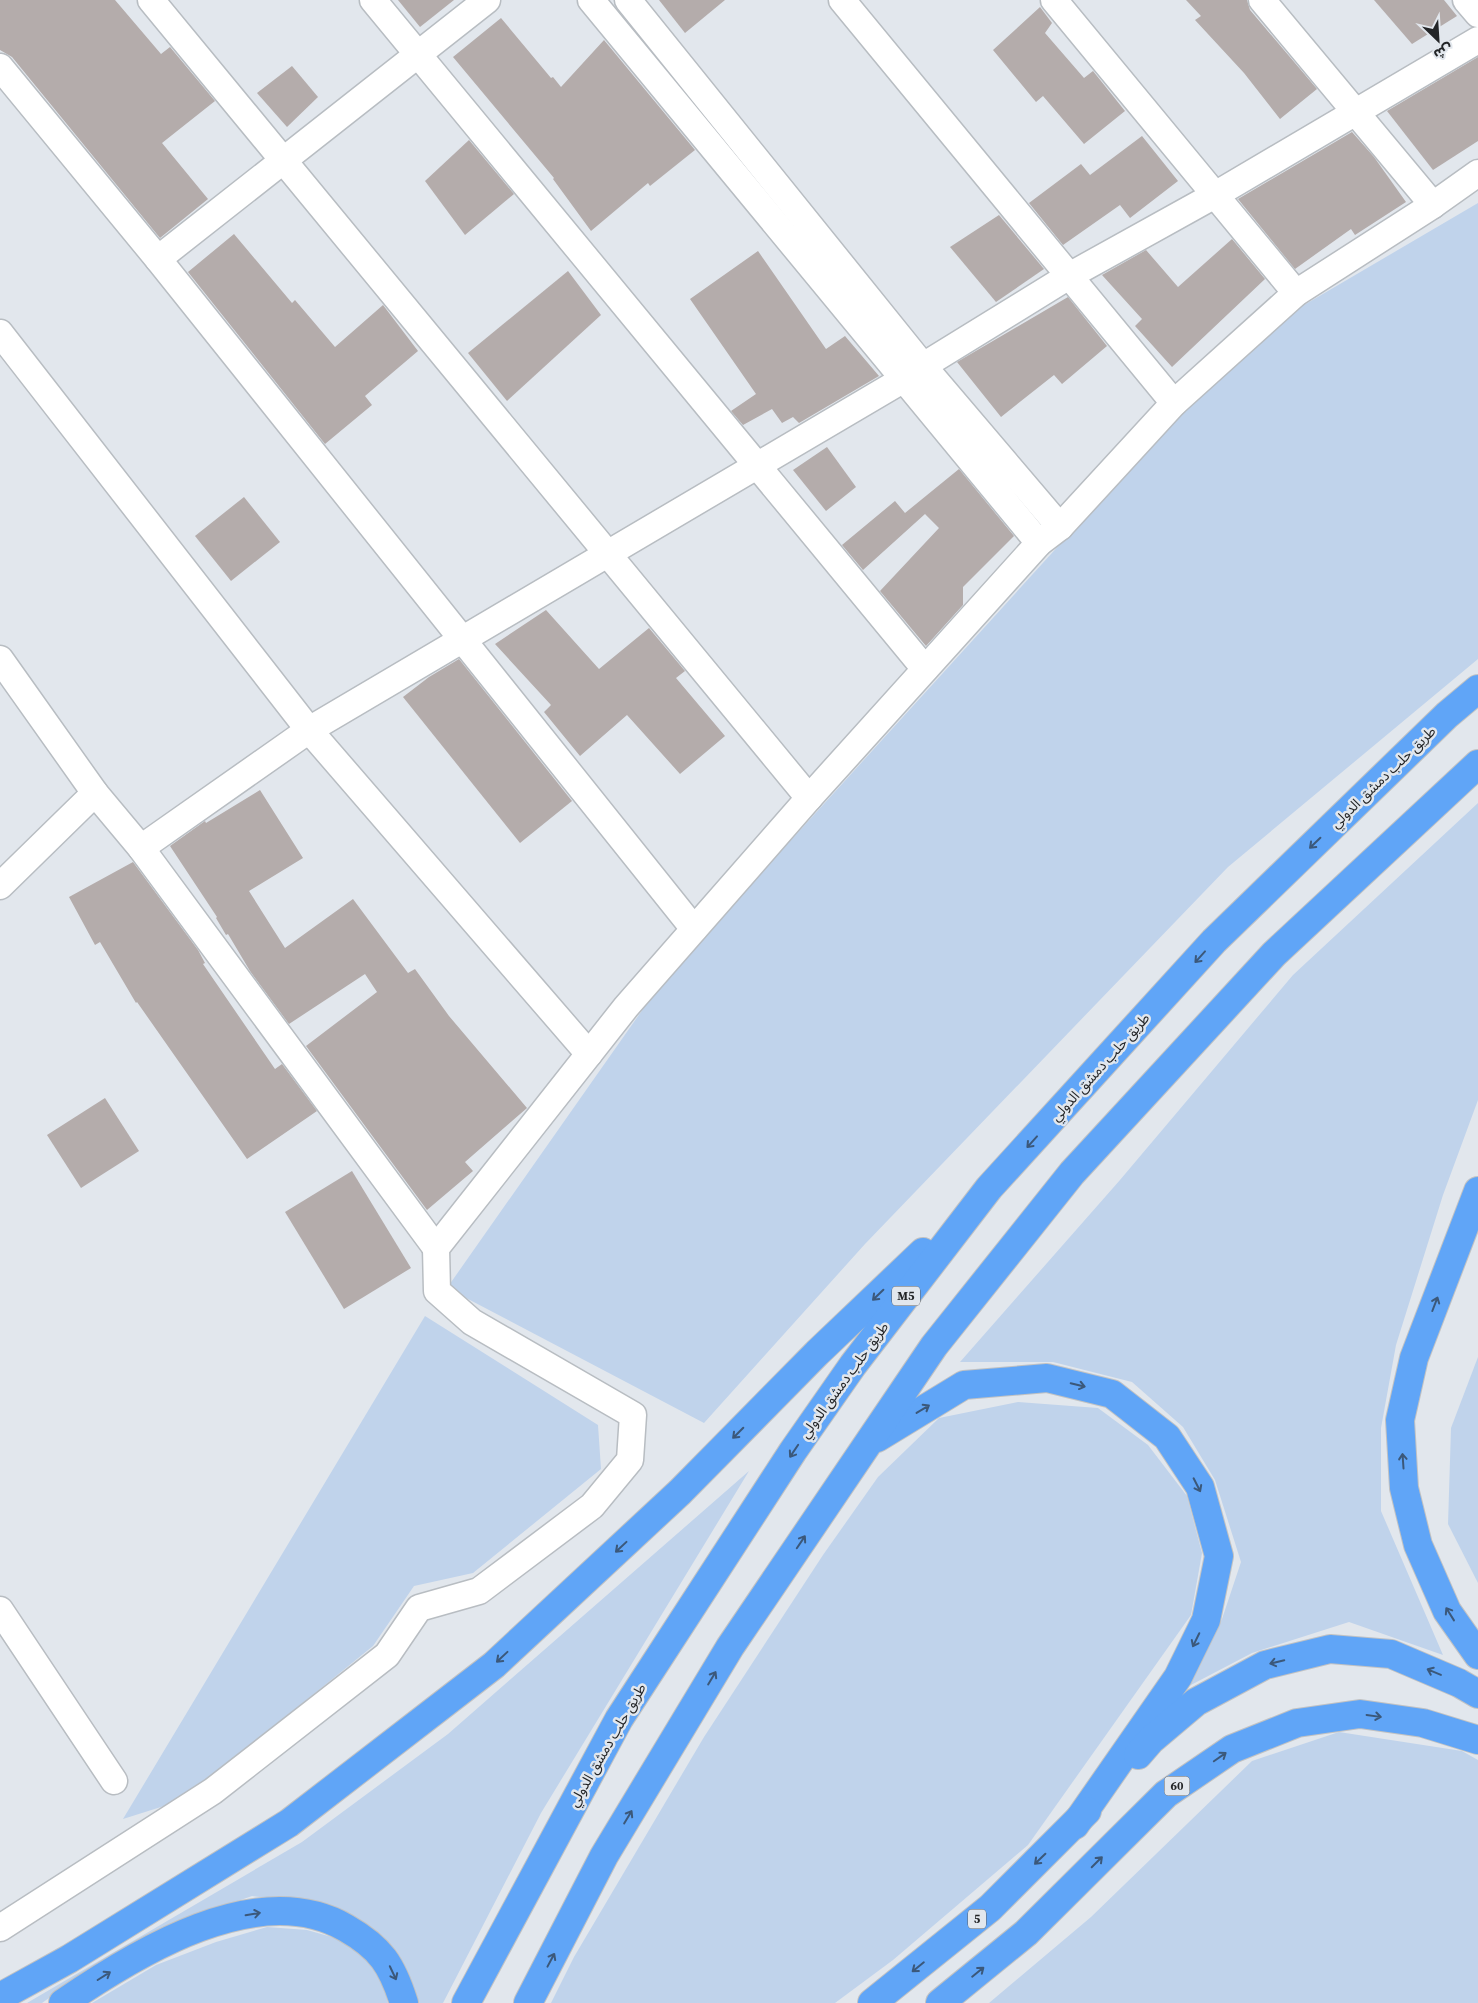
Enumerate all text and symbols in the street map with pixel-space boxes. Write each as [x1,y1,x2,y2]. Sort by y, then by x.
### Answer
north arrow [1413,15,1463,65]
text: ش [1431,39,1456,65]
street label: طريق حلب دمشق الدولي [1326,721,1441,834]
one-way arrow [1309,837,1322,849]
one-way arrow [1194,951,1206,964]
street label: طريق حلب دمشق الدولي [1046,1008,1155,1126]
one-way arrow [1026,1136,1038,1149]
road number: M5 [892,1286,920,1305]
one-way arrow [872,1288,884,1301]
one-way arrow [1431,1297,1440,1312]
street label: طريق حلب دمشق الدولي [795,1318,894,1443]
one-way arrow [1069,1381,1085,1390]
one-way arrow [915,1403,929,1413]
one-way arrow [732,1427,744,1440]
one-way arrow [788,1443,798,1457]
one-way arrow [1398,1453,1407,1469]
one-way arrow [1193,1477,1202,1492]
one-way arrow [796,1535,806,1549]
one-way arrow [615,1541,628,1553]
one-way arrow [1445,1608,1455,1622]
one-way arrow [1190,1633,1200,1648]
one-way arrow [496,1651,509,1663]
one-way arrow [1270,1658,1286,1667]
one-way arrow [1427,1667,1442,1677]
one-way arrow [707,1671,717,1685]
street label: طريق حلب دمشق الدولي [563,1680,652,1811]
one-way arrow [1366,1711,1382,1721]
one-way arrow [1213,1752,1227,1762]
road number: 60 [1164,1776,1190,1795]
one-way arrow [623,1810,633,1824]
one-way arrow [1034,1853,1046,1865]
one-way arrow [1091,1856,1104,1868]
one-way arrow [245,1909,261,1919]
road number: 5 [968,1910,986,1928]
one-way arrow [546,1953,556,1968]
one-way arrow [912,1961,925,1972]
one-way arrow [388,1965,398,1980]
one-way arrow [971,1967,984,1978]
one-way arrow [96,1970,110,1980]

